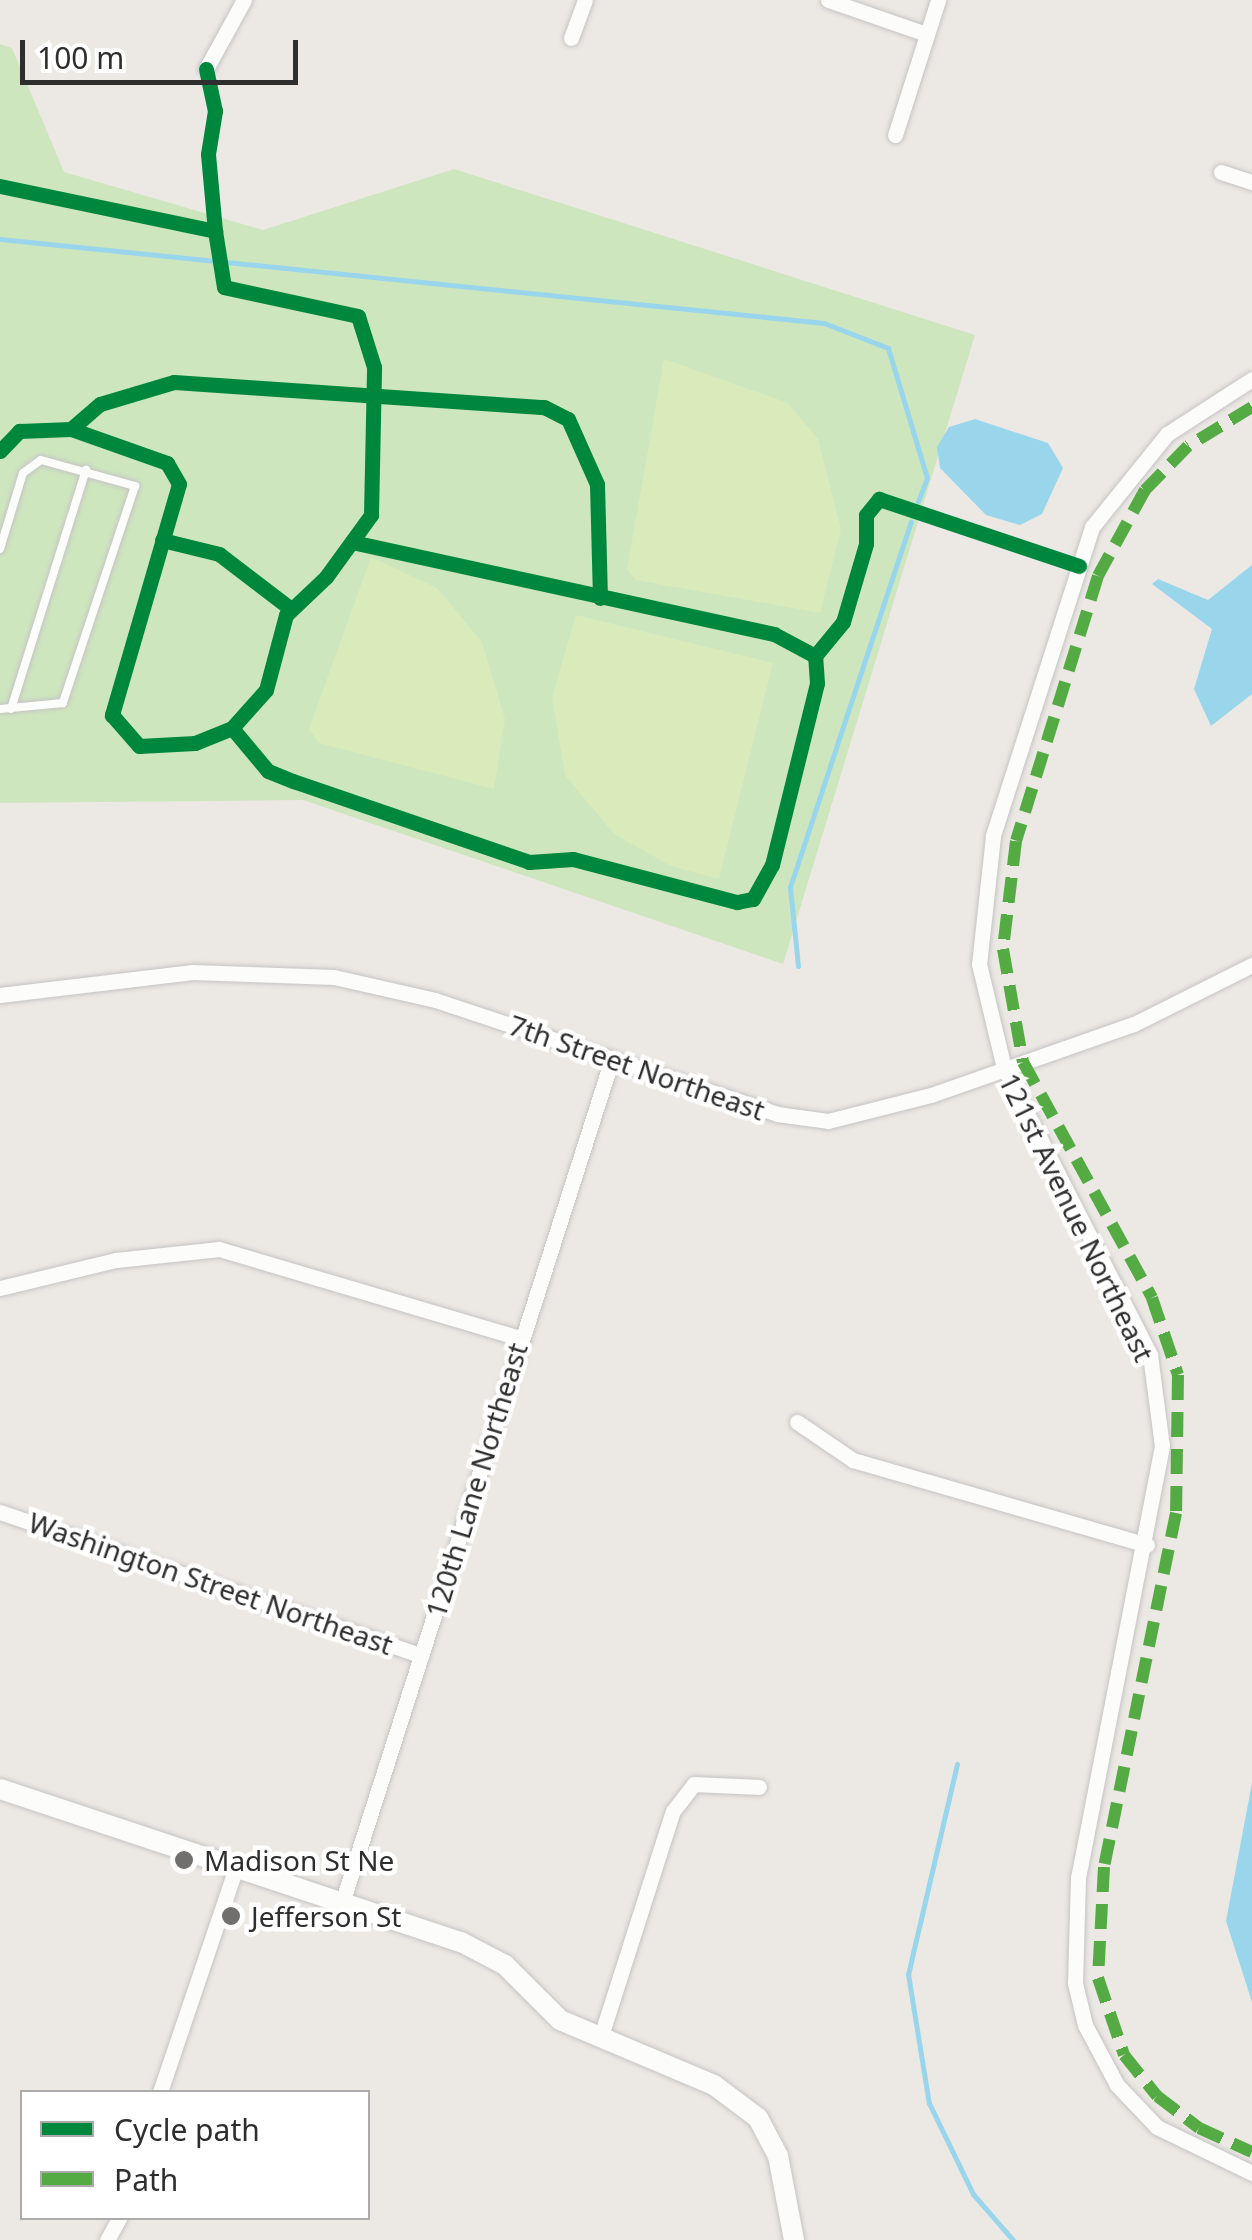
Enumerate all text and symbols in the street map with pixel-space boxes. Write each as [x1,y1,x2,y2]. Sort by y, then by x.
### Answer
scale bar [25,20,302,82]
text: 100 m [37,37,124,78]
street label: 7th Street Northeast [505,1007,769,1127]
street label: 121st Avenue Northeast [992,1067,1162,1367]
street label: 120th Lane Northeast [418,1338,534,1622]
street label: Washington Street Northeast [24,1505,398,1661]
place label: Madison St Ne [204,1843,394,1877]
marker: Madison St Ne [173,1849,195,1871]
place label: Jefferson St [251,1899,401,1933]
marker: Jefferson St [220,1905,242,1927]
legend [20,2090,370,2220]
text: Cycle path [114,2109,260,2150]
text: Path [114,2159,178,2200]

